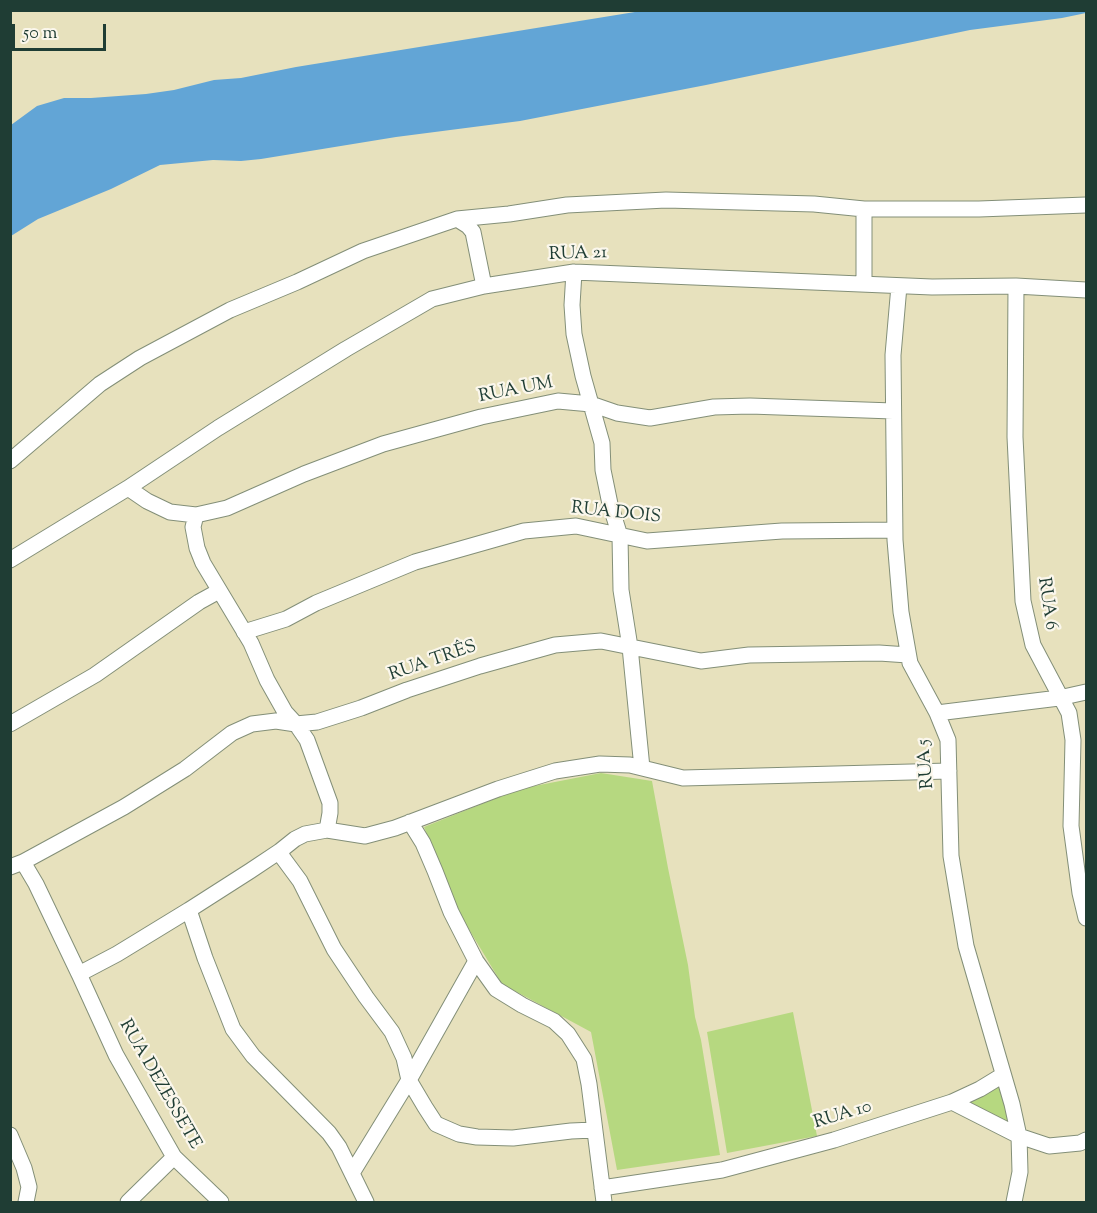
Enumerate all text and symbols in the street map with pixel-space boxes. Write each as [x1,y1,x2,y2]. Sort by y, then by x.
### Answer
scale bar [15,12,110,50]
text: 50 m [23,21,57,47]
street label: RUA 21 [548,243,608,267]
street label: RUA UM [477,373,555,409]
street label: RUA DOIS [570,499,662,529]
street label: RUA 6 [1031,576,1061,632]
street label: RUA TRÊS [386,637,480,687]
street label: RUA 5 [914,738,940,790]
street label: RUA DEZESSETE [113,1016,205,1154]
street label: RUA 10 [811,1097,875,1135]

